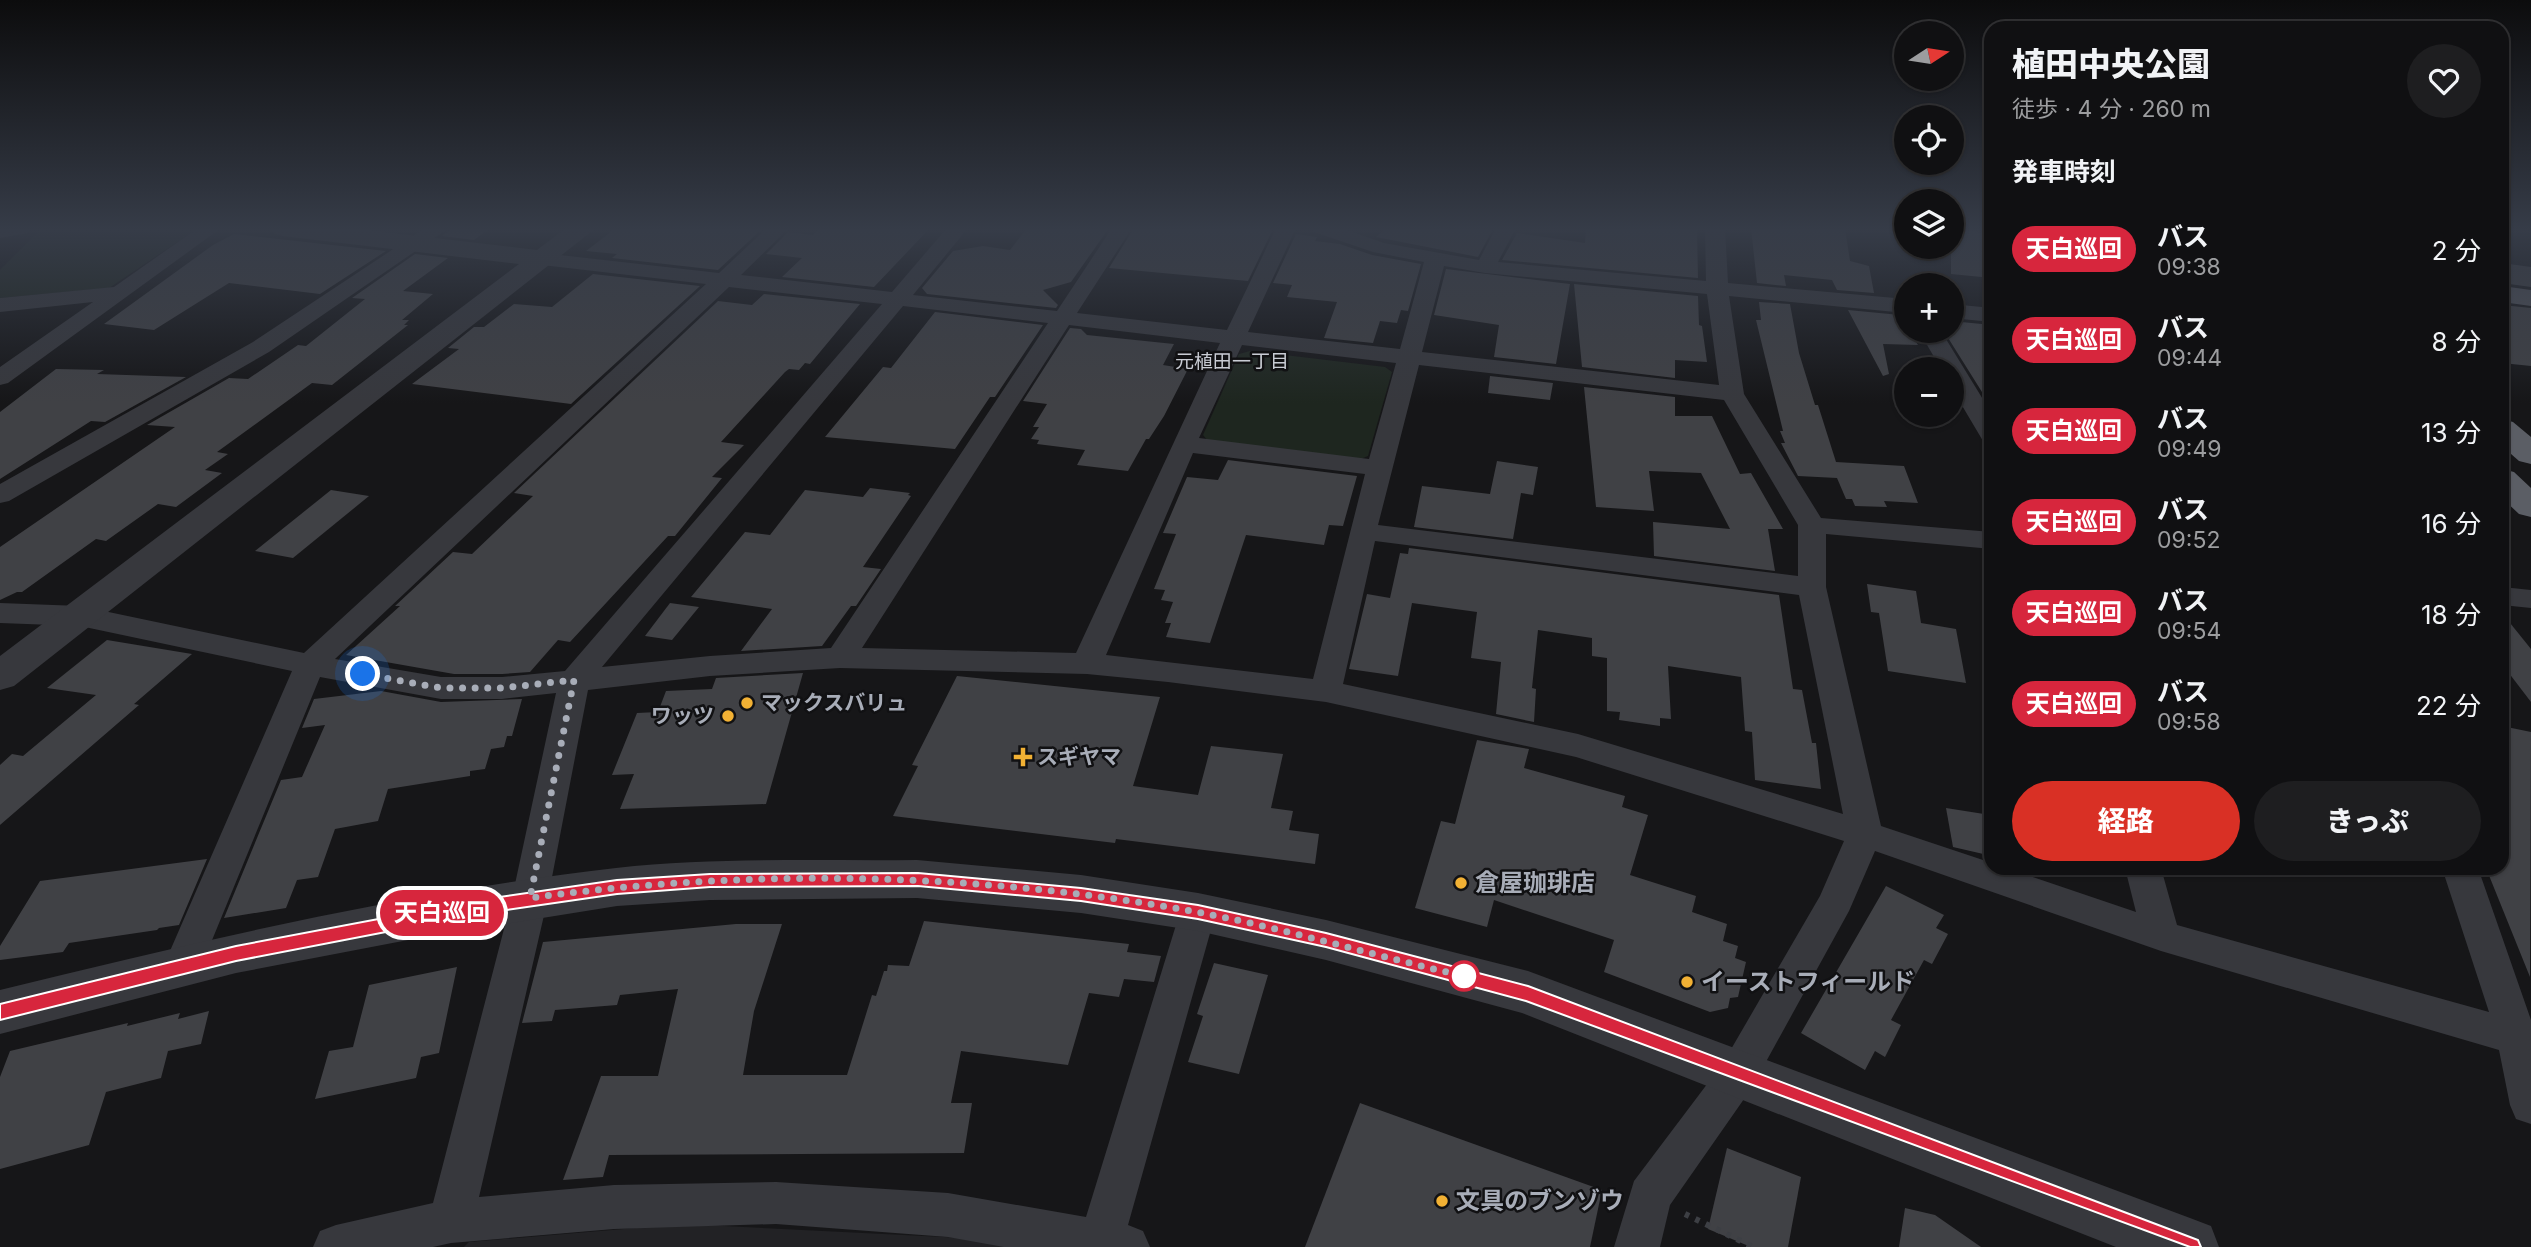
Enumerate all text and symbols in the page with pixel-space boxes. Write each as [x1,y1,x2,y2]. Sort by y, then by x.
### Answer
north arrow [1894,21,1964,91]
map controls [1894,21,1964,427]
text: 植田中央公園 [2012,44,2210,84]
button: heart [2407,44,2481,118]
text: 徒歩 · 4 分 · 260 m [2012,95,2211,123]
button: locate [1894,105,1964,175]
text: 発車時刻 [2012,156,2116,187]
button: layers [1894,189,1964,259]
text: バス [2157,221,2209,252]
text: 天白巡回 [2026,234,2122,263]
text: 2 分 [2432,235,2481,266]
text: 09:38 [2157,253,2221,281]
button: + [1894,273,1964,343]
text: バス [2157,312,2209,343]
text: 天白巡回 [2026,325,2122,354]
text: 8 分 [2432,326,2481,357]
text: 09:44 [2157,344,2222,372]
district label: 元植田一丁目 [1175,350,1289,373]
button: − [1894,357,1964,427]
text: バス [2157,403,2209,434]
text: 天白巡回 [2026,416,2122,445]
text: 13 分 [2421,417,2481,448]
text: 09:49 [2157,435,2222,463]
text: バス [2157,494,2209,525]
text: 天白巡回 [2026,507,2122,536]
text: 16 分 [2421,508,2481,539]
text: 09:52 [2157,526,2220,554]
text: バス [2157,585,2209,616]
text: 天白巡回 [2026,598,2122,627]
text: 18 分 [2421,599,2481,630]
text: 09:54 [2157,617,2221,645]
your location [345,656,380,691]
text: バス [2157,676,2209,707]
text: 天白巡回 [2026,689,2122,718]
place label: マックスバリュ [761,690,907,715]
text: 22 分 [2416,690,2481,721]
marker: マックスバリュ [739,695,755,711]
place label: ワッツ [651,703,714,728]
marker: ワッツ [720,708,736,724]
text: 09:58 [2157,708,2221,736]
place label: スギヤマ [1037,744,1121,769]
marker: スギヤマ [1015,749,1031,765]
button: 経路 [2012,781,2240,861]
button: きっぷ [2254,781,2481,861]
place label: 倉屋珈琲店 [1475,868,1595,897]
marker: 倉屋珈琲店 [1453,875,1469,891]
line badge: 天白巡回 [393,890,491,936]
text: 天白巡回 [394,898,490,927]
unlabelled marker [1449,961,1479,991]
place label: イーストフィールド [1701,967,1915,996]
marker: イーストフィールド [1679,974,1695,990]
place label: 文具のブンゾウ [1456,1186,1624,1215]
marker: 文具のブンゾウ [1434,1193,1450,1209]

